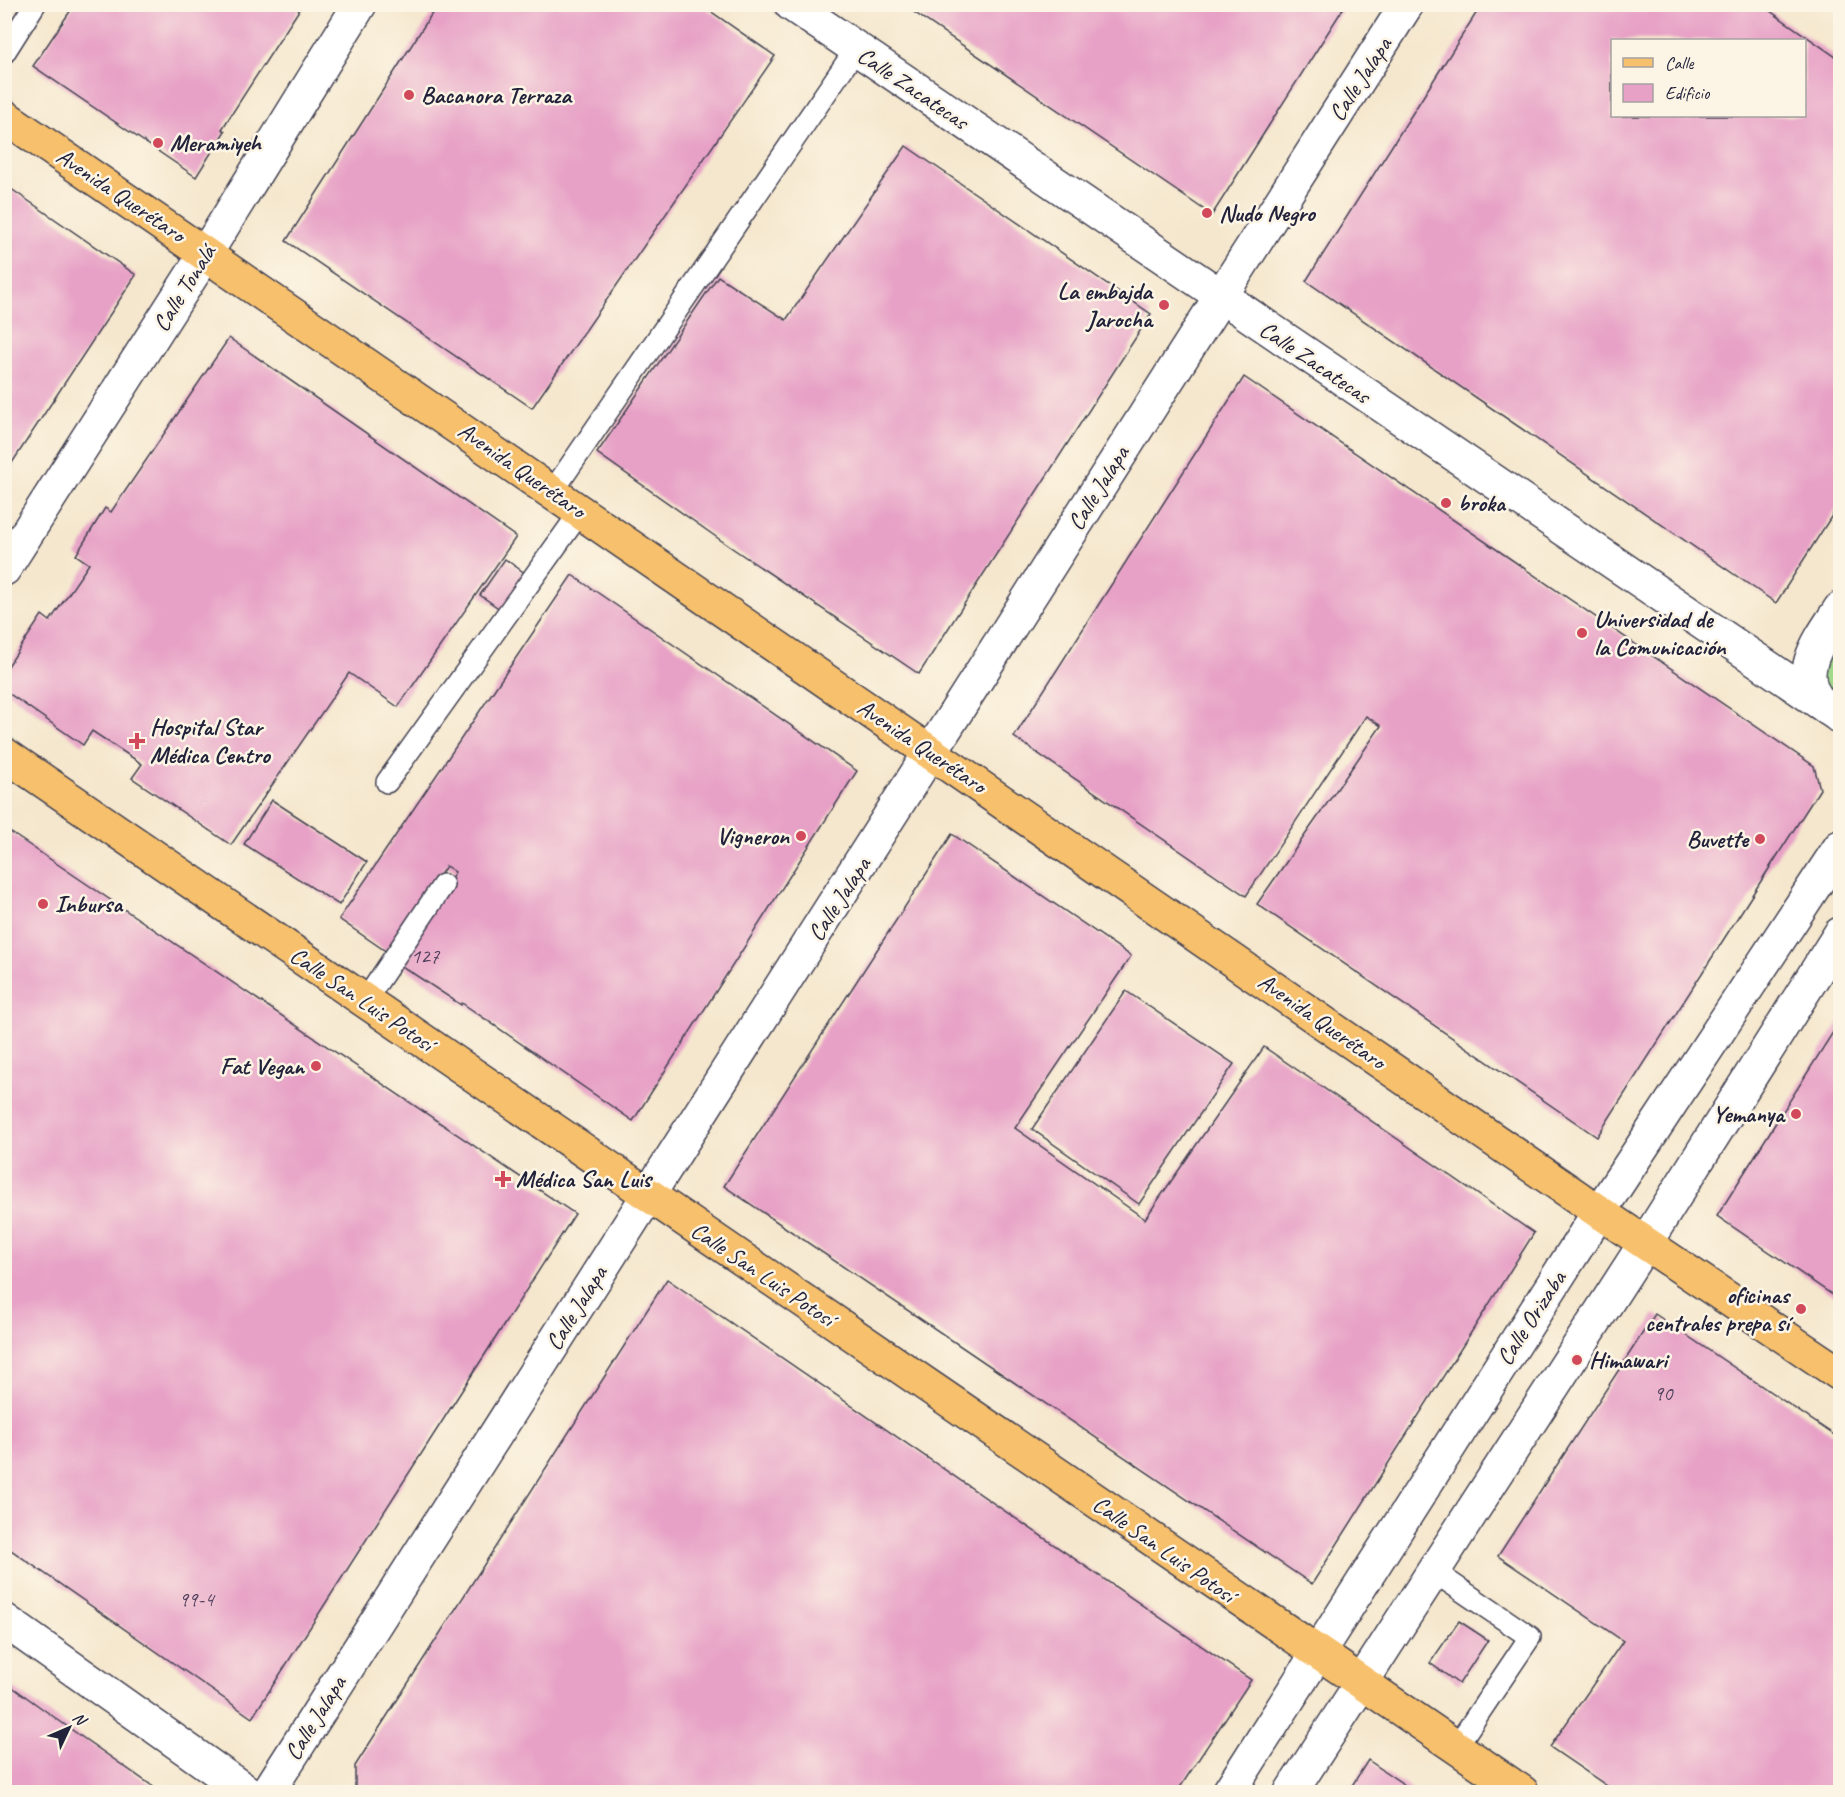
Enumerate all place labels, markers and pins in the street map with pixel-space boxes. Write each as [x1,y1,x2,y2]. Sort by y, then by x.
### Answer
place label: Bacanora Terraza [421,80,573,110]
marker: Bacanora Terraza [402,88,416,102]
place label: Meramiyeh [170,128,263,158]
marker: Meramiyeh [151,136,165,150]
place label: Nudo Negro [1219,198,1317,228]
marker: Nudo Negro [1200,206,1214,220]
place label: La embajda Jarocha [1057,276,1154,334]
marker: La embajda Jarocha [1157,298,1171,312]
place label: broka [1458,488,1507,518]
marker: broka [1439,496,1453,510]
place label: Universidad de la Comunicación [1594,604,1727,662]
marker: Universidad de la Comunicación [1575,626,1589,640]
place label: Hospital Star Médica Centro [150,712,272,770]
marker: Hospital Star Médica Centro [128,732,146,750]
place label: Vigneron [716,821,790,851]
place label: Buvette [1687,824,1750,854]
marker: Vigneron [794,829,808,843]
marker: Buvette [1753,832,1767,846]
place label: Inbursa [55,889,124,919]
marker: Inbursa [36,897,50,911]
place label: Fat Vegan [220,1051,306,1081]
marker: Fat Vegan [309,1059,323,1073]
place label: Yemanya [1713,1099,1786,1129]
marker: Yemanya [1789,1107,1803,1121]
place label: Médica San Luis [516,1164,654,1194]
marker: Médica San Luis [494,1170,512,1188]
place label: oficinas centrales prepa sí [1645,1280,1794,1338]
marker: oficinas centrales prepa sí [1794,1302,1808,1316]
place label: Himawari [1589,1345,1670,1375]
marker: Himawari [1570,1353,1584,1367]

